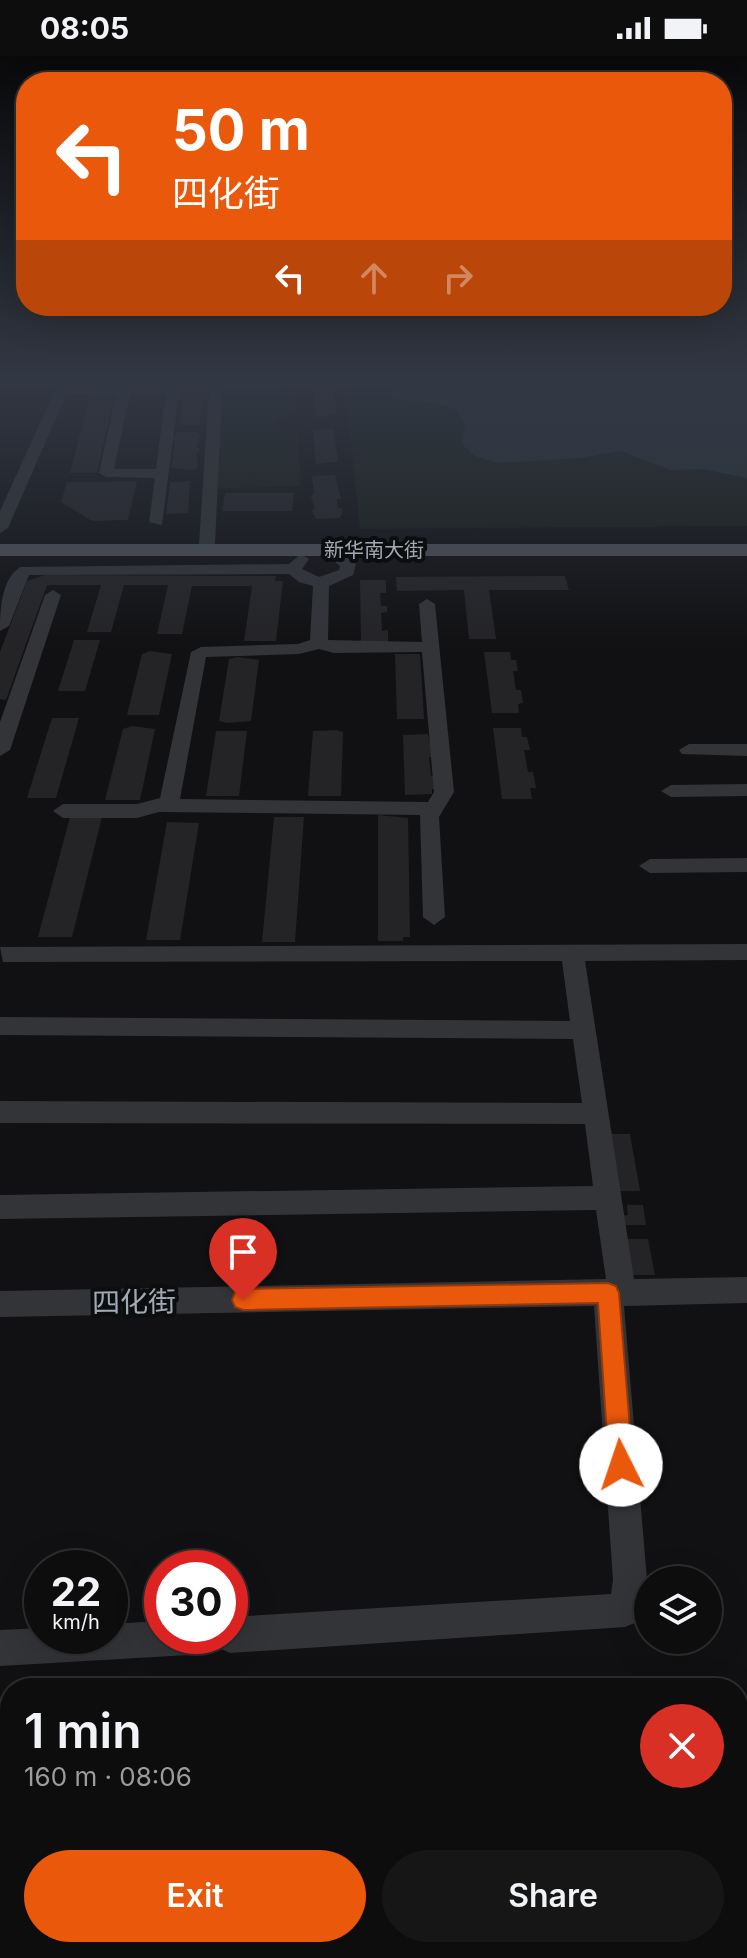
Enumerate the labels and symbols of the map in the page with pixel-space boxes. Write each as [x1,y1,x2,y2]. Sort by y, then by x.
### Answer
street label: 新华南大街 [324,538,424,562]
pin [209,1218,277,1300]
street label: 四化街 [92,1284,176,1320]
position arrow [579,1423,663,1507]
speed limit sign: 30 [144,1550,248,1654]

